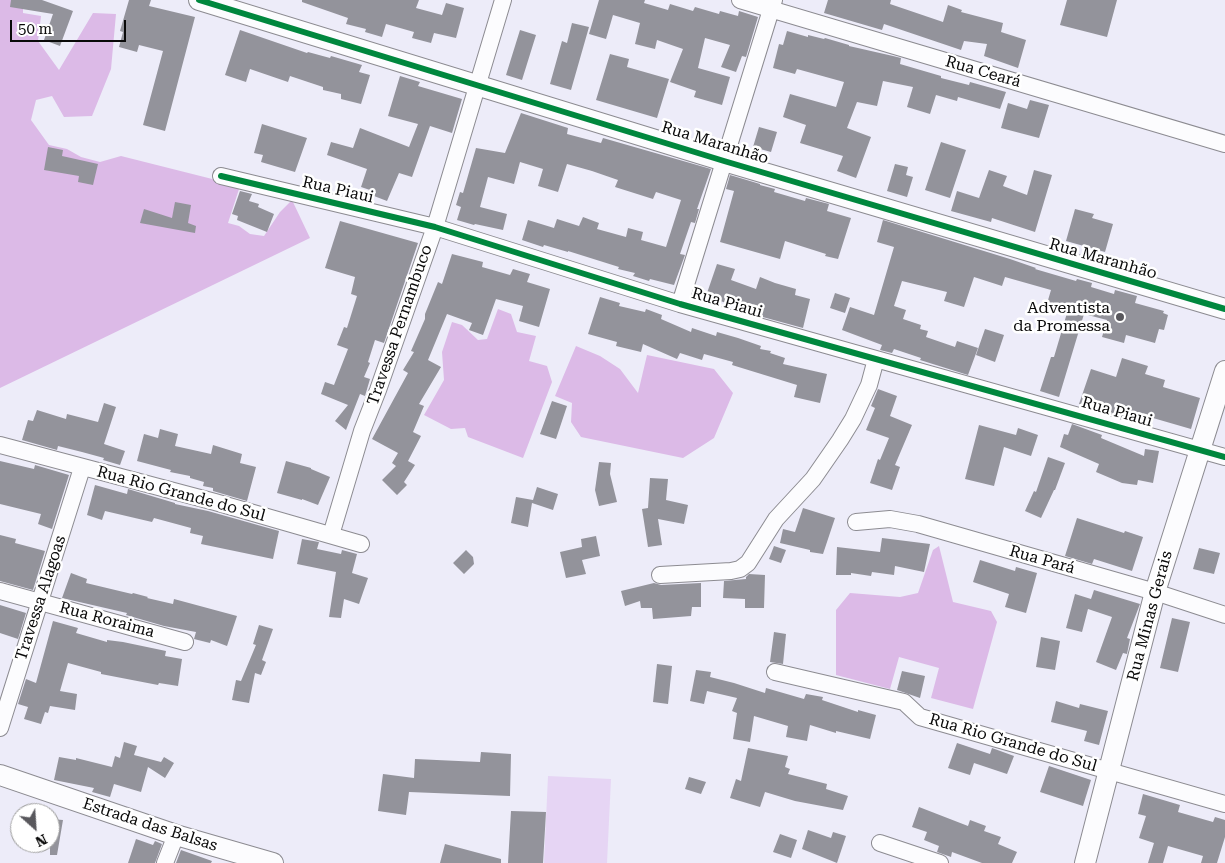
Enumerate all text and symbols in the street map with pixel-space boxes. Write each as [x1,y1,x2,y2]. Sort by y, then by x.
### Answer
scale bar [12,10,129,42]
text: 50 m [18,20,52,38]
street label: Rua Ceará [943,52,1023,92]
street label: Rua Maranhão [659,118,771,168]
street label: Rua Piaui [300,172,376,208]
street label: Rua Maranhão [1047,234,1159,284]
street label: Travessa Pernambuco [364,242,436,408]
street label: Rua Piaui [689,284,765,322]
place label: Adventista da Promessa [1013,298,1110,336]
marker: Adventista da Promessa [1114,311,1126,323]
street label: Rua Piaui [1079,393,1155,431]
street label: Rua Rio Grande do Sul [95,462,267,526]
street label: Travessa Alagoas [12,533,70,663]
street label: Rua Pará [1007,542,1077,578]
street label: Rua Minas Gerais [1123,549,1177,683]
street label: Rua Roraima [57,598,157,642]
street label: Rua Rio Grande do Sul [927,710,1099,776]
street label: Estrada das Balsas [80,794,220,856]
north arrow [10,803,60,853]
text: N [33,831,49,850]

